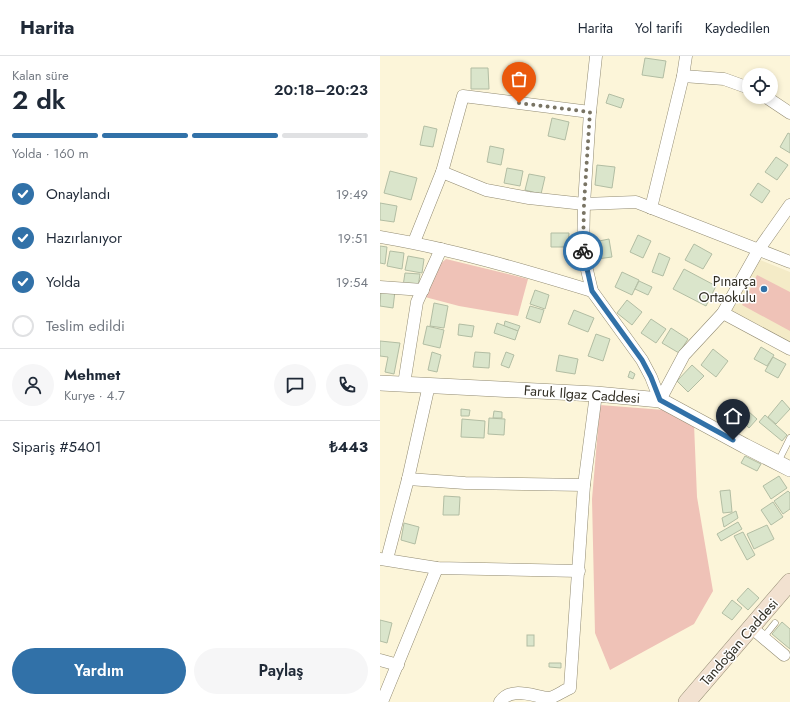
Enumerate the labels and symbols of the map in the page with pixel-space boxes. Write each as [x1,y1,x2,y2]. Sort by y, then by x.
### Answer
pin [502,62,536,103]
courier [563,231,603,271]
place label: Pınarça Ortaokulu [698,271,756,307]
marker: Pınarça Ortaokulu [759,284,769,294]
street label: Faruk Ilgaz Caddesi [523,380,641,408]
pin [716,399,750,440]
street label: Tandoğan Caddesi [695,594,783,690]

